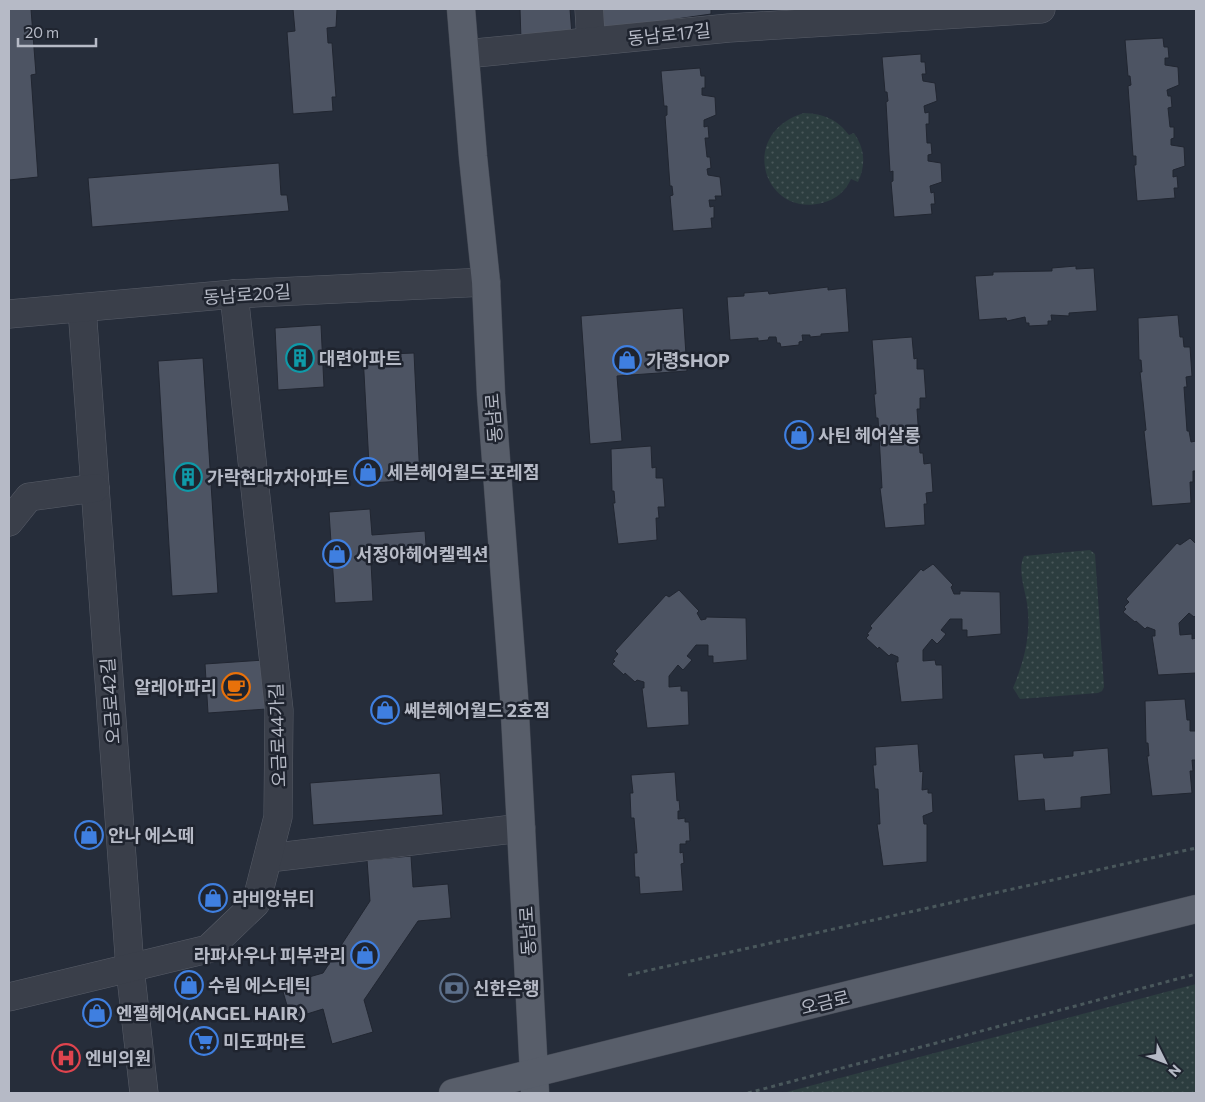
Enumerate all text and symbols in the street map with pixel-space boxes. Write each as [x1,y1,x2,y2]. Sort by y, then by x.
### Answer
scale bar [18,15,95,47]
street label: 동남로17길 [626,19,712,49]
text: 20 m [25,23,59,41]
street label: 동남로20길 [202,280,292,308]
building icon: 대련아파트 [285,343,315,373]
shop icon: 가령SHOP [612,345,642,375]
place label: 대련아파트 [319,347,402,369]
place label: 가령SHOP [646,349,730,371]
street label: 동남로 [480,392,506,444]
shop icon: 사틴 헤어살롱 [784,420,814,450]
place label: 사틴 헤어살롱 [818,424,921,446]
shop icon: 세븐헤어월드 포레점 [353,457,383,487]
place label: 세븐헤어월드 포레점 [387,461,539,483]
building icon: 가락현대7차아파트 [173,462,203,492]
place label: 가락현대7차아파트 [207,466,349,488]
shop icon: 서정아헤어켈렉션 [322,539,352,569]
place label: 서정아헤어켈렉션 [356,543,488,565]
street label: 오금로42길 [96,657,124,745]
cafe icon: 알레아파리 [221,672,251,702]
place label: 알레아파리 [134,676,217,698]
street label: 오금로44가길 [264,682,290,788]
shop icon: 쎄븐헤어월드 2호점 [370,695,400,725]
place label: 쎄븐헤어월드 2호점 [404,699,550,721]
shop icon: 안나 에스떼 [74,820,104,850]
place label: 안나 에스떼 [108,824,194,846]
shop icon: 라비앙뷰티 [198,883,228,913]
place label: 라비앙뷰티 [232,887,315,909]
street label: 동남로 [515,906,539,956]
shop icon: 라파사우나 피부관리 [350,940,380,970]
place label: 라파사우나 피부관리 [194,944,346,966]
shop icon: 수림 에스테틱 [174,970,204,1000]
bank icon: 신한은행 [439,973,469,1003]
place label: 수림 에스테틱 [208,974,311,996]
place label: 신한은행 [473,977,539,999]
street label: 오금로 [798,985,852,1019]
shop icon: 엔젤헤어(ANGEL HAIR) [82,998,112,1028]
place label: 엔젤헤어(ANGEL HAIR) [116,1002,306,1024]
supermarket icon: 미도파마트 [189,1026,219,1056]
place label: 미도파마트 [223,1030,306,1052]
north arrow [1140,1037,1190,1087]
hospital icon: 엔비의원 [51,1043,81,1073]
place label: 엔비의원 [85,1047,151,1069]
text: N [1165,1061,1185,1081]

